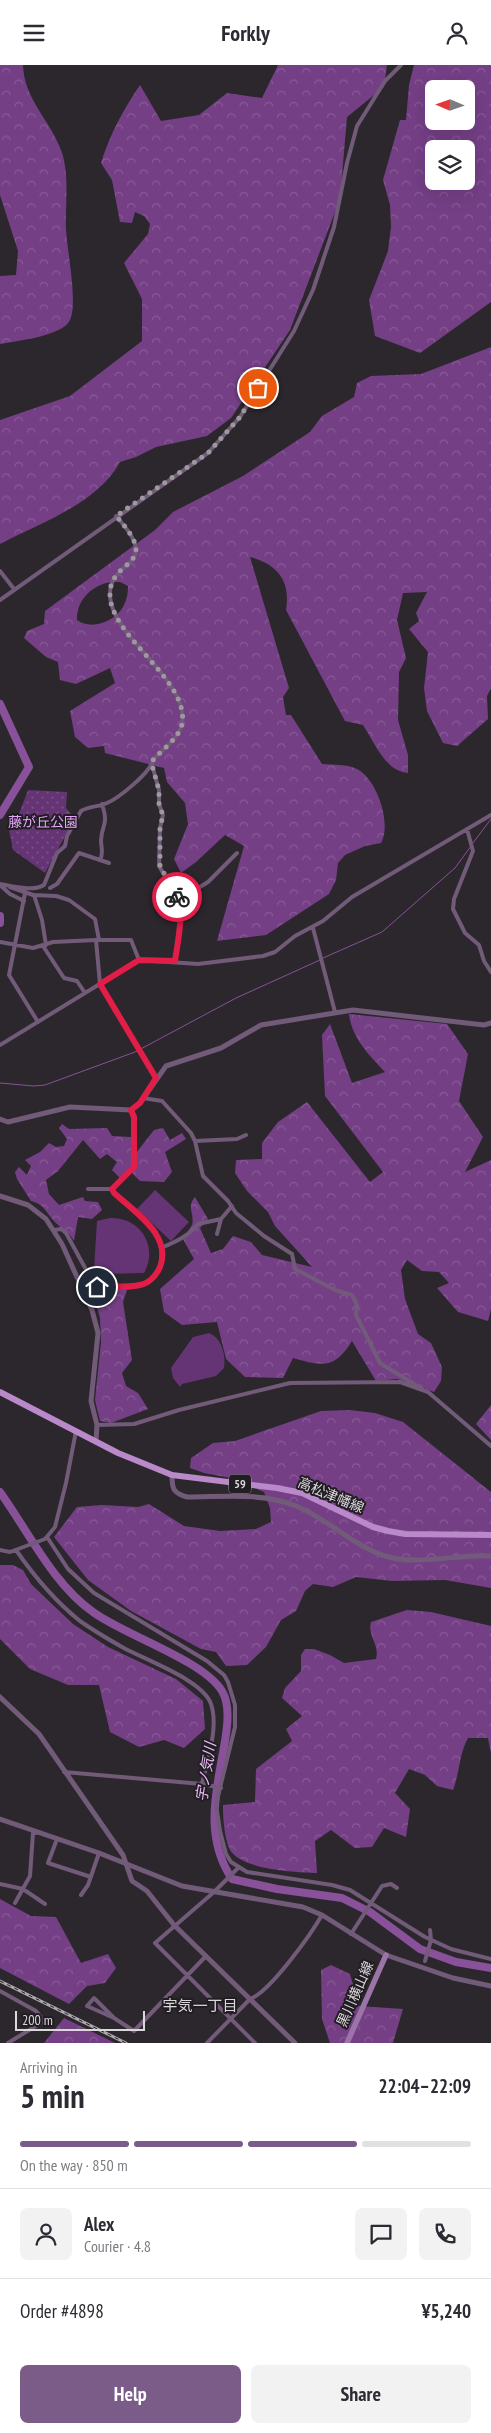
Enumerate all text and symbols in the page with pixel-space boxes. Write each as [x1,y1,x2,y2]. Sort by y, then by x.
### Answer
icon: menu [20,19,48,47]
text: Forkly [221,19,270,47]
icon: person [443,19,471,47]
north arrow [425,80,475,130]
map controls [425,80,475,190]
button: layers [425,140,475,190]
pin [237,367,279,409]
icon: bag [244,374,272,402]
park label: 藤が丘公園 [8,813,78,831]
courier [152,872,202,922]
icon: bike [163,883,191,911]
pin [76,1266,118,1308]
icon: home [83,1273,111,1301]
street label: 高松津幡線 [295,1473,367,1517]
road number: 59 [229,1475,251,1493]
water label: 宇ノ気川 [191,1739,220,1803]
street label: 黒川横山線 [333,1958,377,2030]
district label: 宇気一丁目 [162,1996,238,2015]
scale bar [15,2008,145,2031]
text: 200 m [22,2011,53,2029]
text: Arriving in [20,2057,77,2077]
text: 22:04–22:09 [378,2074,471,2098]
text: 5 min [20,2075,85,2117]
text: On the way · 850 m [20,2155,128,2175]
button: person [20,2208,72,2260]
button: chat [355,2208,407,2260]
button: phone [419,2208,471,2260]
text: Alex [84,2212,114,2236]
text: Courier · 4.8 [84,2236,151,2256]
text: Order #4898 [20,2299,104,2323]
text: ¥5,240 [421,2299,471,2323]
button: Help [20,2365,241,2423]
button: Share [251,2365,471,2423]

